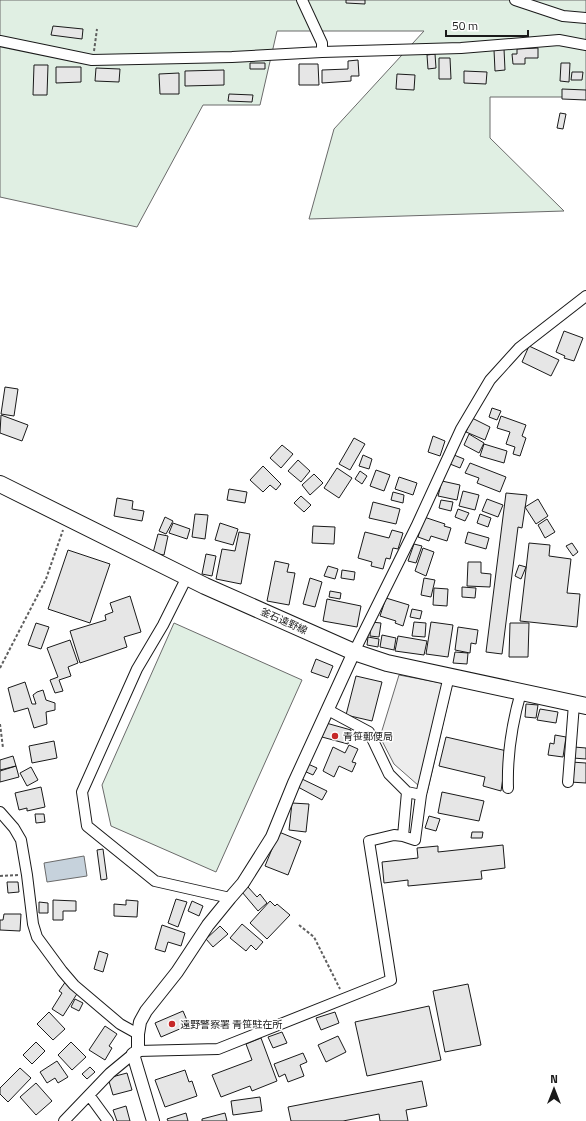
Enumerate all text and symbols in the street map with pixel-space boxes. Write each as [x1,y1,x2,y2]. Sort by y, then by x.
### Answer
scale bar [446,12,528,38]
text: 50 m [452,16,478,35]
street label: 釜石遠野線 [258,604,310,638]
place label: 青笹郵便局 [343,729,393,744]
marker: 青笹郵便局 [330,731,340,741]
place label: 遠野警察署 青笹駐在所 [180,1017,282,1032]
marker: 遠野警察署 青笹駐在所 [167,1019,177,1029]
north arrow [534,1069,574,1109]
text: N [550,1071,558,1087]

